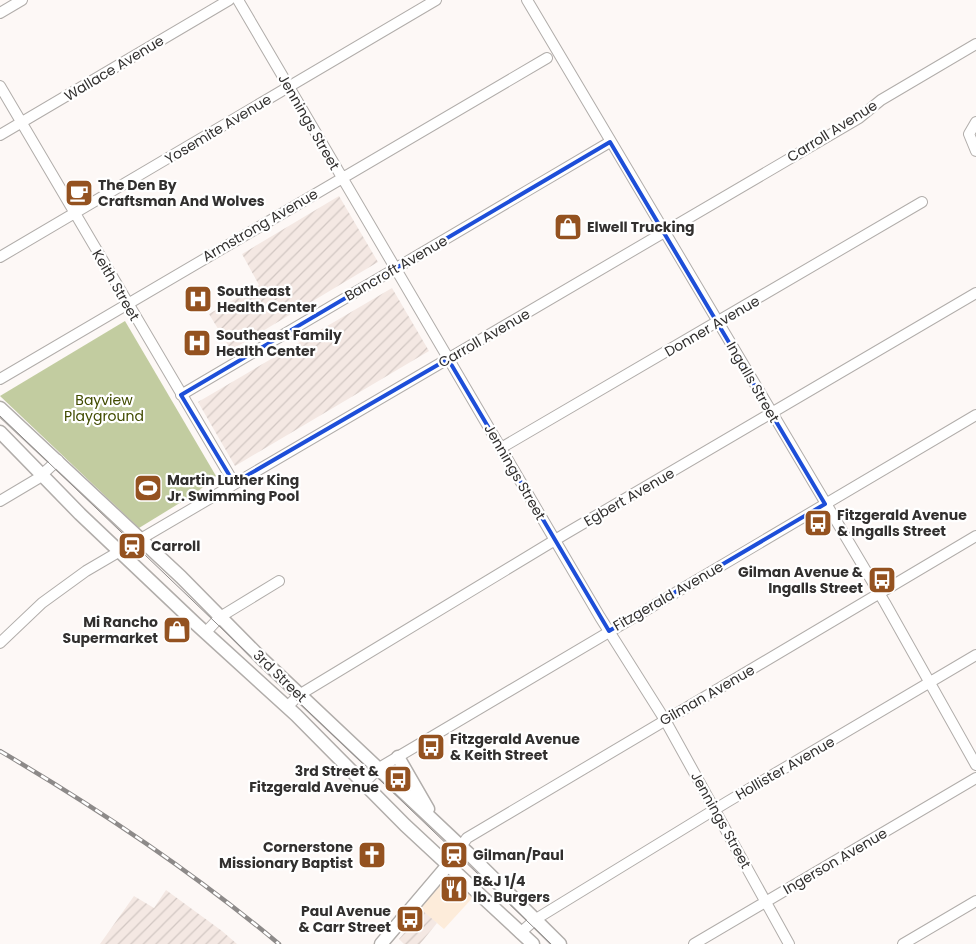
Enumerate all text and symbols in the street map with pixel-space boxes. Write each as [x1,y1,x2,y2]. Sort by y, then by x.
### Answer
street label: Wallace Avenue [60,30,168,106]
street label: Jennings Street [273,70,345,174]
street label: Yosemite Avenue [161,89,275,169]
street label: Carroll Avenue [783,95,881,167]
place label: The Den By Craftsman And Wolves [98,175,265,211]
cafe icon: The Den By Craftsman And Wolves [64,178,94,208]
street label: Armstrong Avenue [199,184,322,266]
shop icon: Elwell Trucking [553,212,583,242]
place label: Elwell Trucking [587,217,695,237]
street label: Bancroft Avenue [341,230,451,306]
street label: Keith Street [88,246,144,324]
place label: Southeast Health Center [217,281,317,317]
hospital icon: Southeast Health Center [183,284,213,314]
street label: Donner Avenue [661,290,764,361]
street label: Carroll Avenue [434,303,534,372]
place label: Southeast Family Health Center [216,325,342,361]
hospital icon: Southeast Family Health Center [182,328,212,358]
street label: Ingalls Street [722,338,784,426]
park label: Bayview Playground [64,390,144,426]
street label: Jennings Street [479,420,551,524]
street label: Egbert Avenue [580,463,678,531]
place label: Martin Luther King Jr. Swimming Pool [167,470,299,506]
sports icon: Martin Luther King Jr. Swimming Pool [133,473,163,503]
place label: Fitzgerald Avenue & Ingalls Street [837,505,967,541]
bus stop icon: Fitzgerald Avenue & Ingalls Street [803,508,833,538]
station icon: Carroll [117,531,147,561]
place label: Carroll [151,536,200,556]
street label: Fitzgerald Avenue [609,556,727,636]
place label: Gilman Avenue & Ingalls Street [738,562,864,598]
bus stop icon: Gilman Avenue & Ingalls Street [867,565,897,595]
place label: Mi Rancho Supermarket [63,612,158,648]
shop icon: Mi Rancho Supermarket [162,615,192,645]
street label: 3rd Street [249,645,311,707]
street label: Gilman Avenue [656,659,759,730]
place label: Fitzgerald Avenue & Keith Street [450,729,580,765]
street label: Hollister Avenue [732,731,839,805]
bus stop icon: Fitzgerald Avenue & Keith Street [416,732,446,762]
place label: 3rd Street & Fitzgerald Avenue [249,761,380,797]
bus stop icon: 3rd Street & Fitzgerald Avenue [383,764,413,794]
street label: Jennings Street [686,768,756,872]
street label: Ingerson Avenue [779,823,891,899]
place label: Cornerstone Missionary Baptist [219,837,353,873]
church icon: Cornerstone Missionary Baptist [357,840,387,870]
station icon: Gilman/Paul [439,840,469,870]
place label: Gilman/Paul [473,845,564,865]
place label: B&J 1/4 lb. Burgers [473,871,550,907]
restaurant icon: B&J 1/4 lb. Burgers [439,874,469,904]
place label: Paul Avenue & Carr Street [299,901,391,937]
bus stop icon: Paul Avenue & Carr Street [395,904,425,934]

